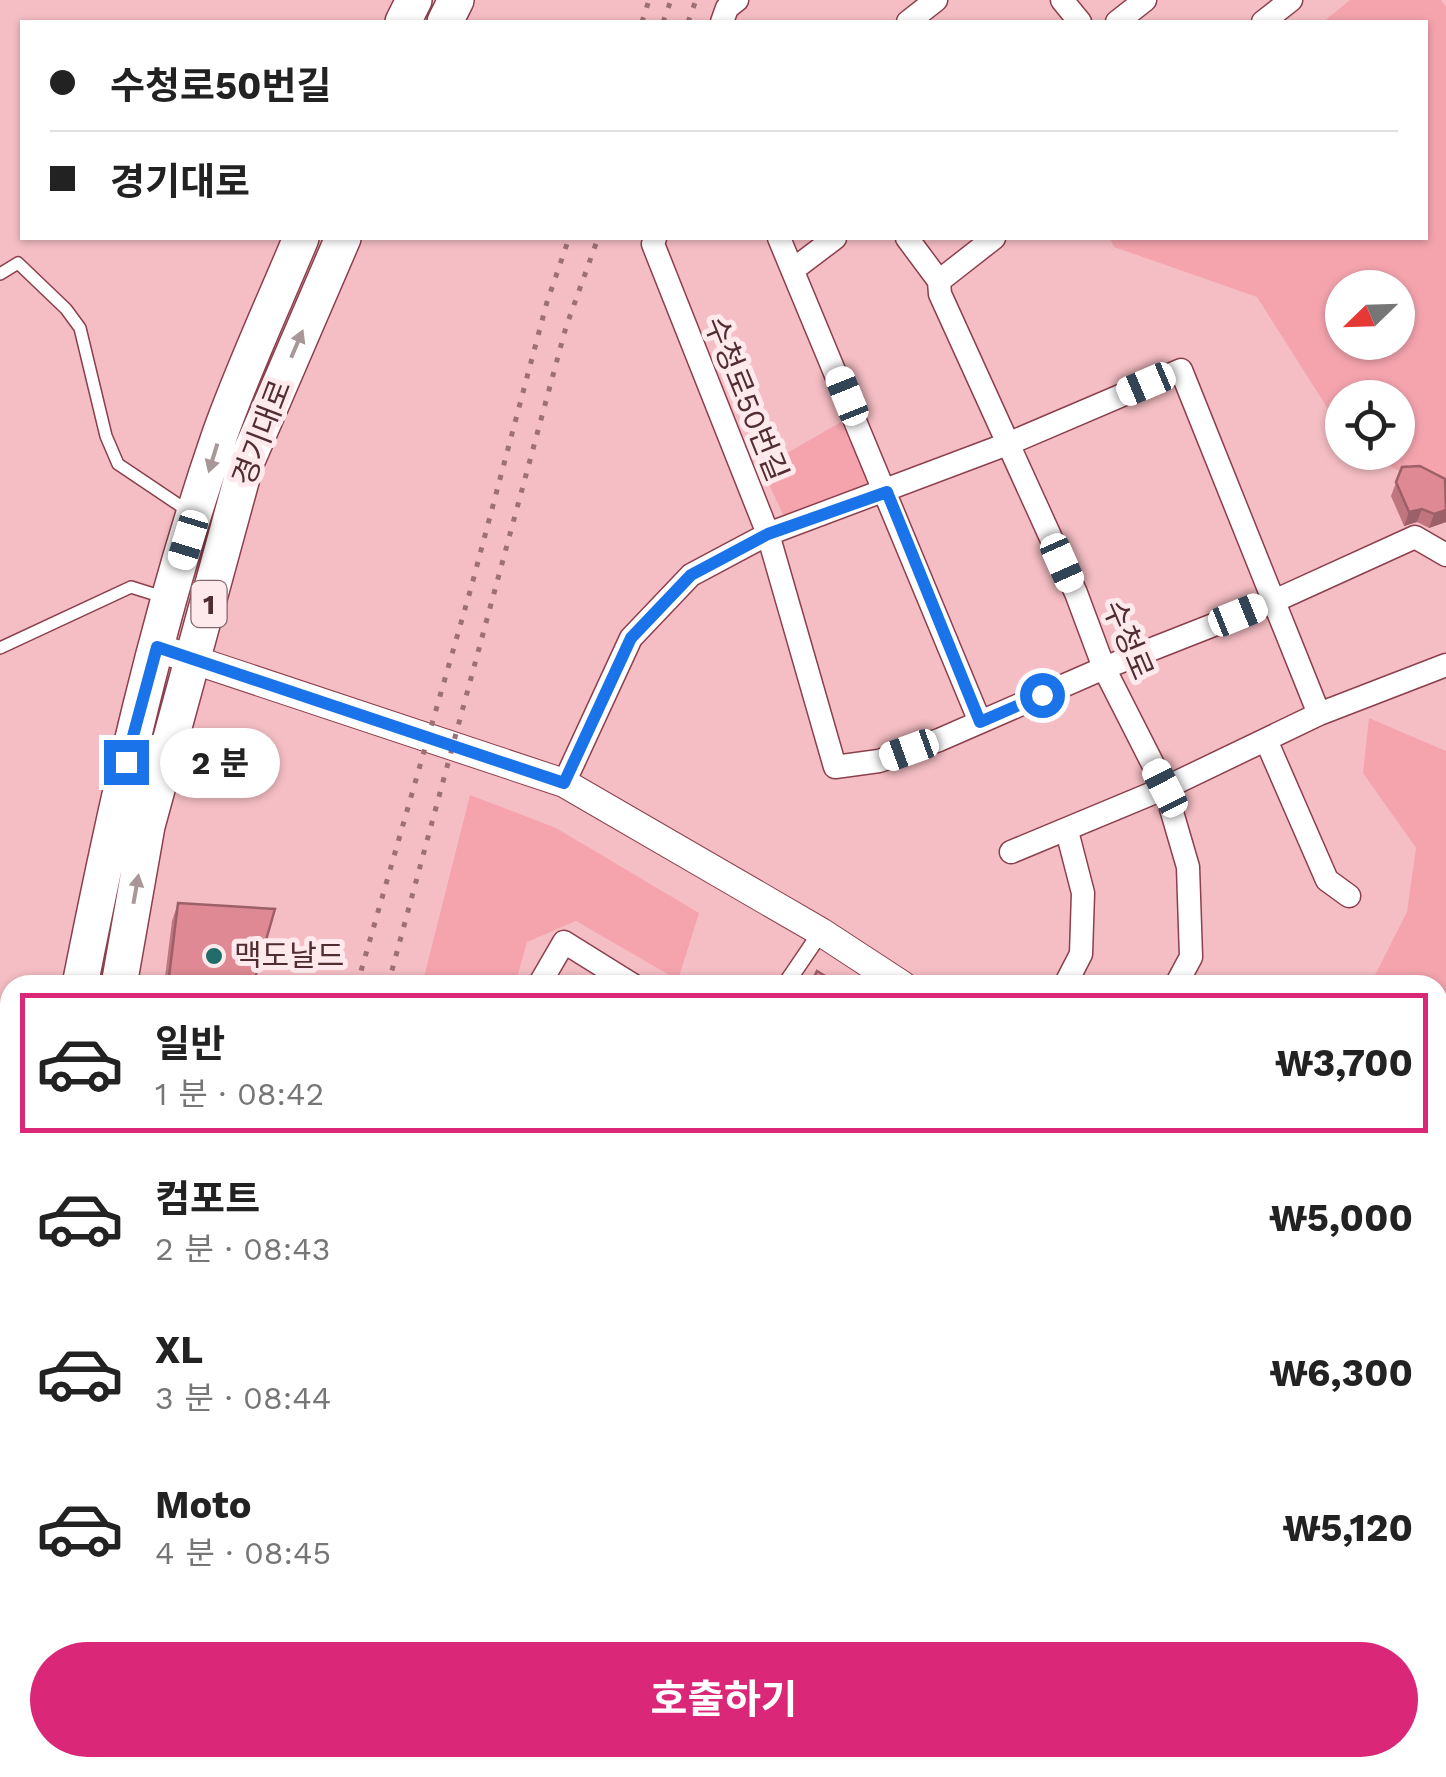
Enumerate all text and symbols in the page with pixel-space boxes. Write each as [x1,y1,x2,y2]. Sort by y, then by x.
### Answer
text: 수청로50번길 [110,64,331,108]
text: 경기대로 [110,160,250,204]
north arrow [1325,270,1415,360]
map controls [1325,270,1415,470]
street label: 수청로50번길 [698,312,795,486]
one-way arrow [289,329,305,359]
car [1113,358,1179,410]
car [822,363,872,429]
street label: 경기대로 [225,375,298,491]
button: locate [1325,380,1415,470]
one-way arrow [205,443,220,474]
car [165,507,211,573]
car [1036,529,1088,597]
road number: 1 [192,581,226,627]
car [1205,590,1271,640]
street label: 수청로 [1096,595,1161,685]
route start [1020,673,1065,718]
car [876,726,942,774]
callout: 2 분 [161,727,281,797]
route end [104,740,149,785]
text: 2 분 [191,744,249,782]
car [1138,754,1192,822]
one-way arrow [129,873,144,904]
place label: 맥도날드 [234,938,344,973]
marker: 맥도날드 [203,945,225,967]
icon: car [35,1018,125,1108]
text: 일반 [155,1022,225,1066]
text: ₩3,700 [1275,1041,1413,1085]
text: 1 분 · 08:42 [155,1075,324,1113]
icon: car [35,1173,125,1263]
text: 컴포트 [155,1177,260,1221]
text: ₩5,000 [1269,1196,1413,1240]
text: 2 분 · 08:43 [155,1230,330,1268]
icon: car [35,1328,125,1418]
text: XL [155,1328,203,1372]
text: ₩6,300 [1269,1351,1413,1395]
text: 3 분 · 08:44 [155,1379,331,1417]
icon: car [35,1483,125,1573]
text: Moto [155,1483,251,1527]
text: ₩5,120 [1282,1506,1413,1550]
text: 4 분 · 08:45 [155,1534,331,1572]
button: 호출하기 [30,1642,1418,1757]

